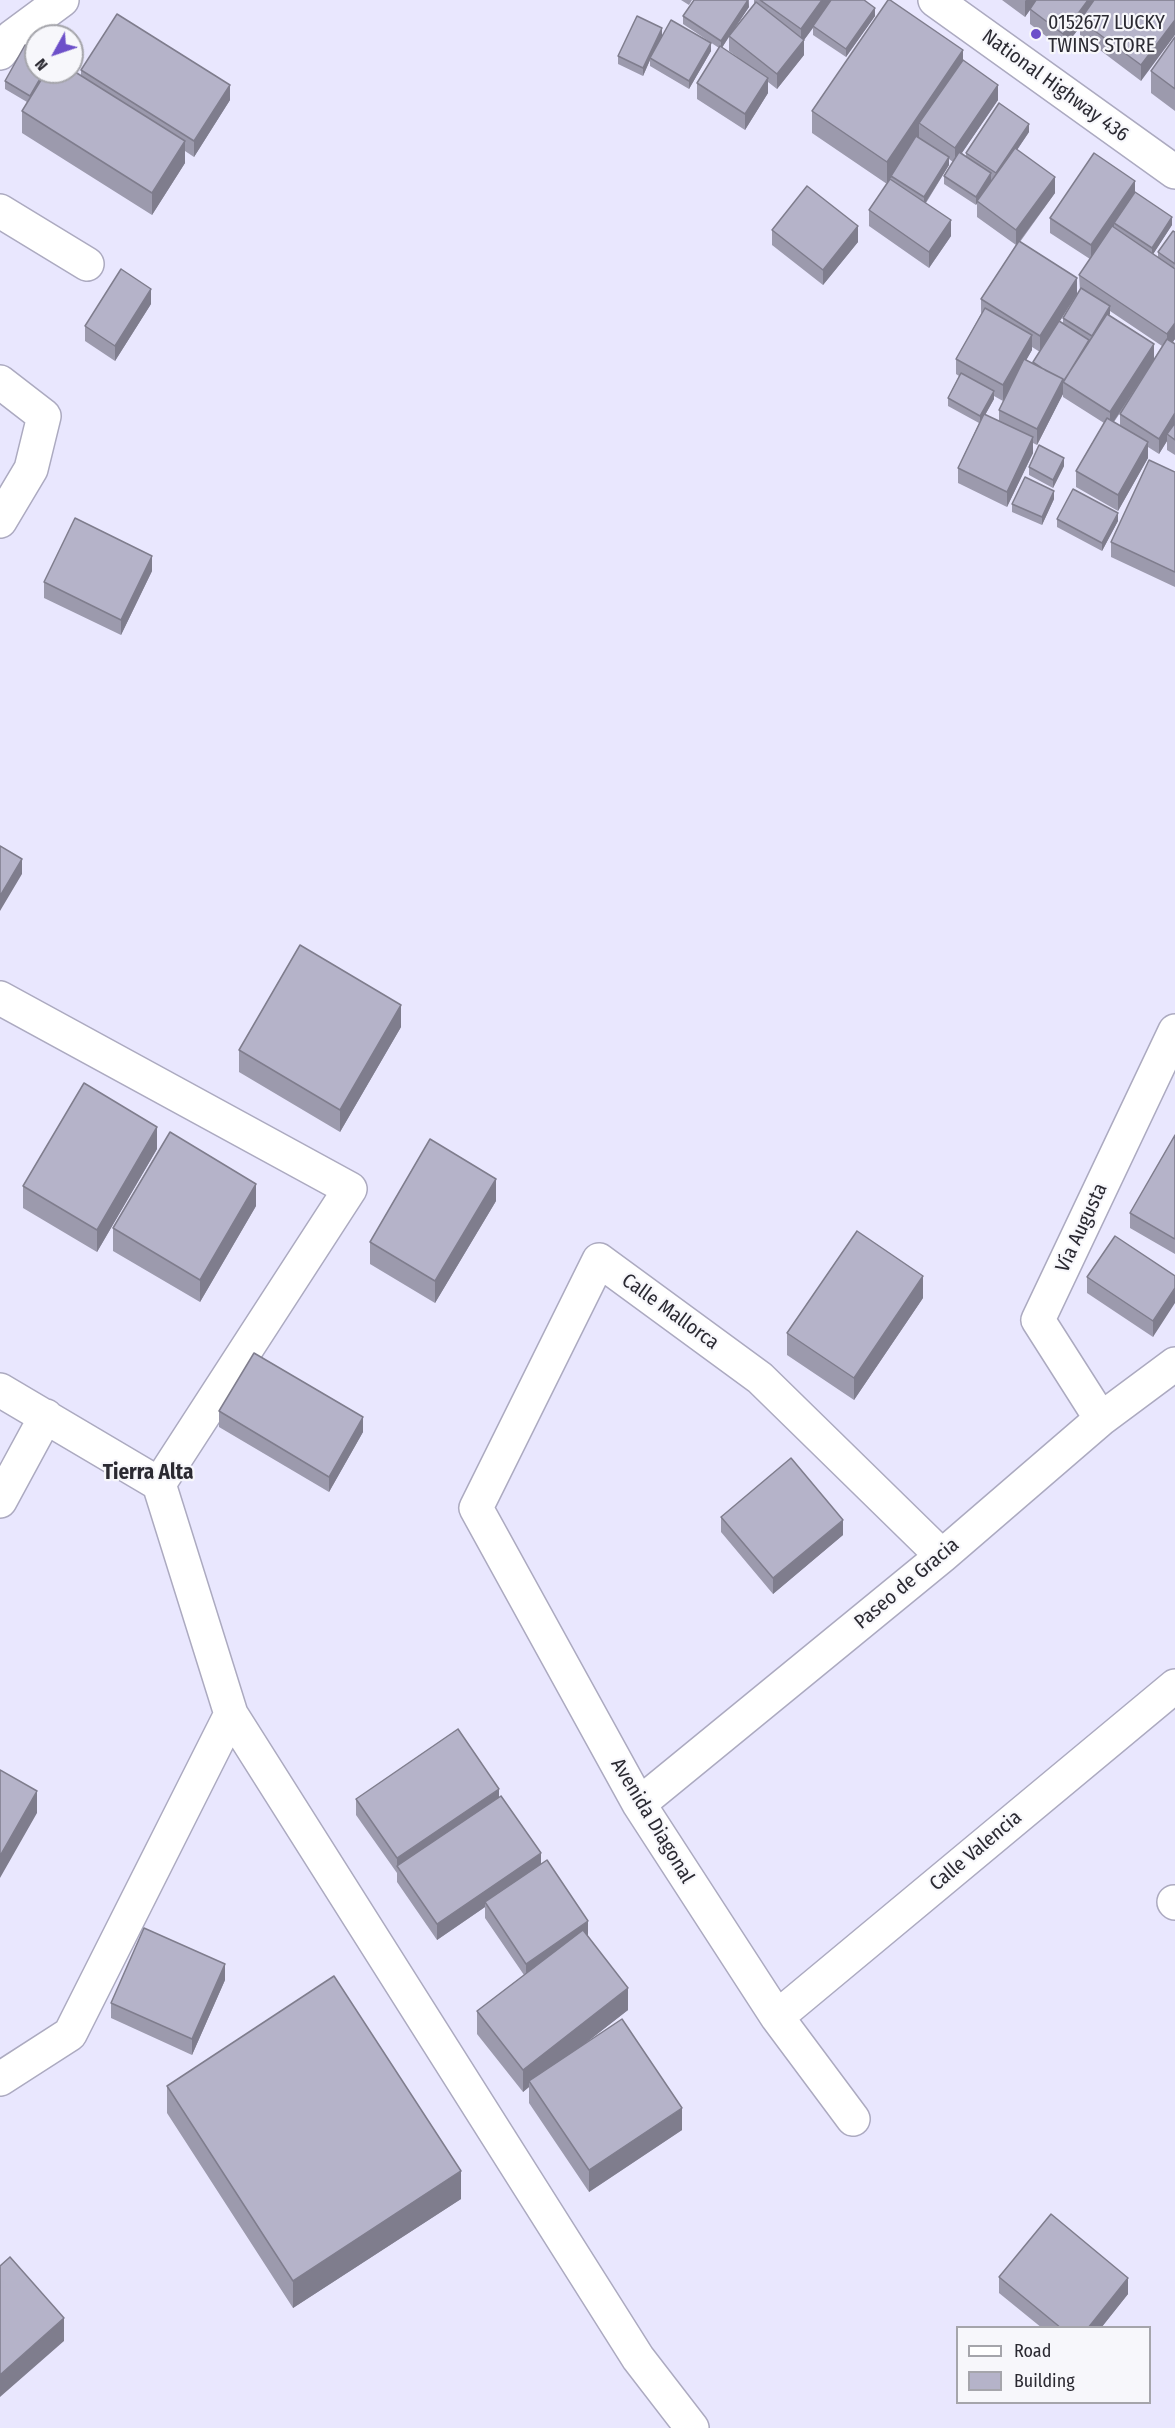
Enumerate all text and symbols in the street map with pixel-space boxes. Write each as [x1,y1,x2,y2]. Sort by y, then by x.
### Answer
place label: 0152677 LUCKY TWINS STORE [1048,11,1165,58]
north arrow [24,24,84,84]
street label: National Highway 436 [977,25,1133,147]
marker: 0152677 LUCKY TWINS STORE [1029,27,1043,41]
text: N [31,55,52,74]
street label: Vía Augusta [1051,1180,1113,1276]
street label: Calle Mallorca [617,1269,723,1355]
district label: Tierra Alta [103,1460,193,1486]
street label: Paseo de Gracia [850,1533,964,1635]
street label: Avenida Diagonal [605,1754,699,1888]
street label: Calle Valencia [925,1806,1027,1896]
legend [956,2326,1151,2404]
text: Road [1014,2340,1051,2362]
text: Building [1014,2370,1075,2392]

